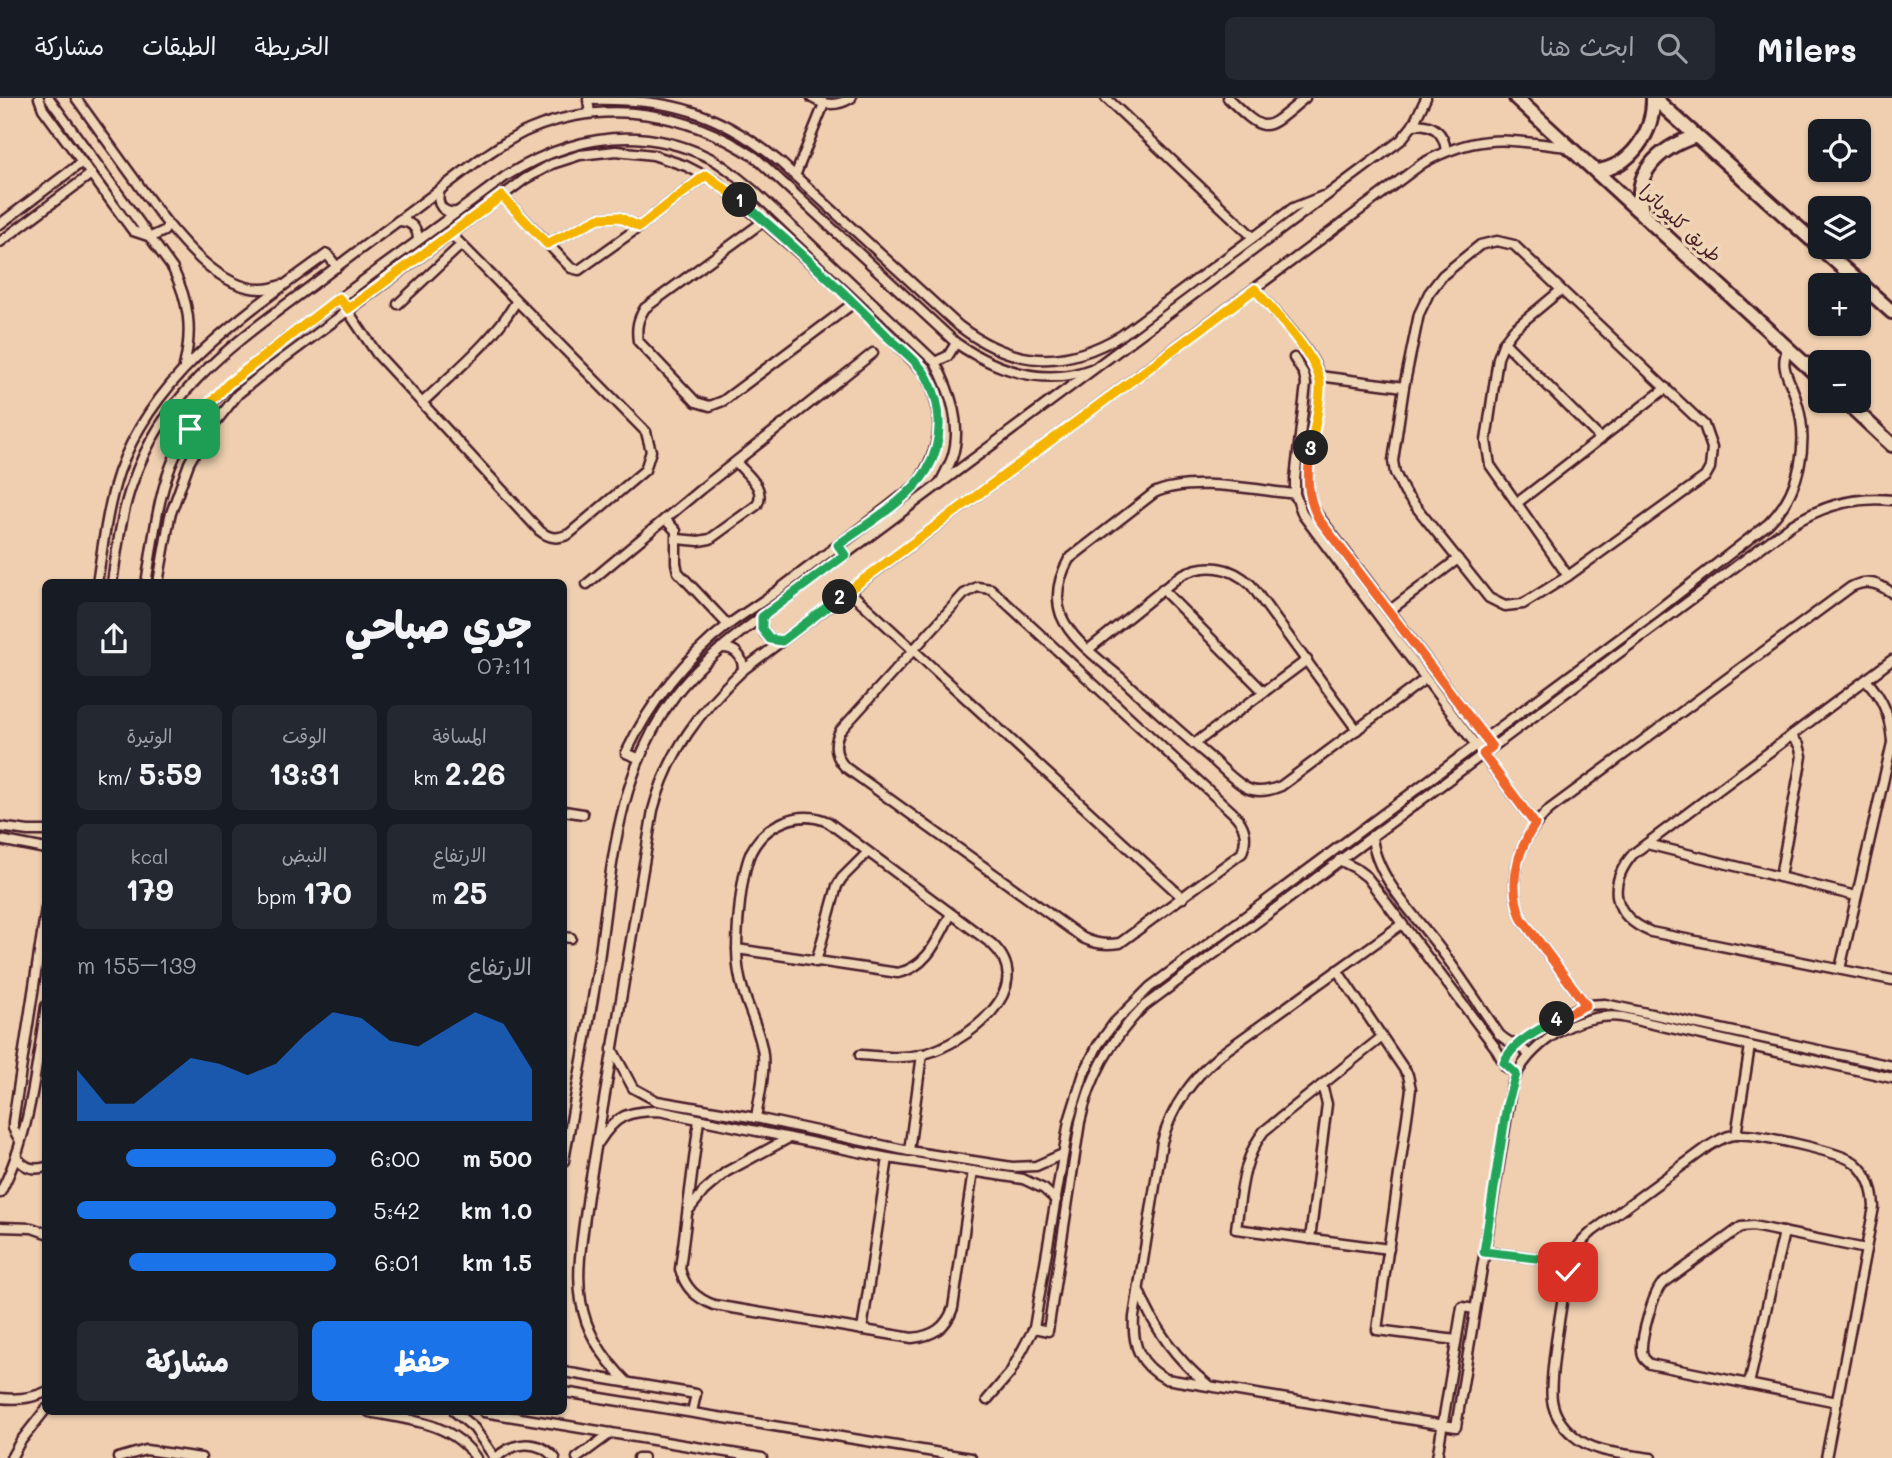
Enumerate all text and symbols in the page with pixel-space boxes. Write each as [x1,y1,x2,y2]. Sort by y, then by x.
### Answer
search box [1225,17,1715,80]
text: Milers [1757,27,1857,70]
text: ابحث هنا [1539,29,1635,63]
icon: search [1653,29,1691,67]
text: مشاركة [35,30,104,61]
text: الطبقات [142,30,217,61]
text: الخريطة [255,30,329,61]
map controls [1808,119,1871,413]
button: locate [1808,119,1871,182]
street label: طريق كليوباترا [1635,178,1728,267]
pin: 1 [722,182,758,217]
text: 1 [735,187,744,212]
button: layers [1808,196,1871,259]
button: + [1808,273,1871,336]
button: − [1808,350,1871,413]
pin [160,399,220,459]
icon: arrive [171,410,209,448]
pin: 3 [1294,430,1328,466]
text: 3 [1305,435,1316,460]
pin: 2 [822,580,858,614]
text: 2 [834,584,845,609]
text: جري صباحي [345,599,532,649]
button: share [77,602,151,676]
text: 07:11 [477,650,532,680]
text: الوتيرة [127,723,172,748]
text: الوقت [282,723,327,748]
text: المسافة [432,723,487,748]
text: 5:59 [139,753,201,793]
text: 13:31 [268,753,341,793]
text: 2.26 [445,753,506,793]
text: /km [98,765,139,790]
text: km [413,765,445,790]
text: النبض [282,842,327,867]
text: الارتفاع [433,842,486,867]
text: kcal [131,844,168,869]
text: 179 [125,869,174,909]
text: 170 [302,872,352,912]
text: 25 [453,872,487,912]
text: bpm [257,884,302,909]
text: m [432,884,453,909]
text: 139–155 m [77,950,196,980]
text: الارتفاع [468,951,532,981]
pin: 4 [1540,1002,1574,1037]
text: 4 [1550,1006,1563,1031]
text: 6:00 [371,1143,420,1173]
text: 500 m [462,1143,532,1173]
text: 5:42 [373,1195,420,1225]
text: 1.0 km [461,1195,532,1225]
pin [1538,1242,1598,1302]
text: 6:01 [375,1247,420,1277]
text: 1.5 km [462,1247,532,1277]
icon: check [1549,1253,1587,1291]
button: مشاركة [77,1321,298,1401]
button: حفظ [312,1321,532,1401]

